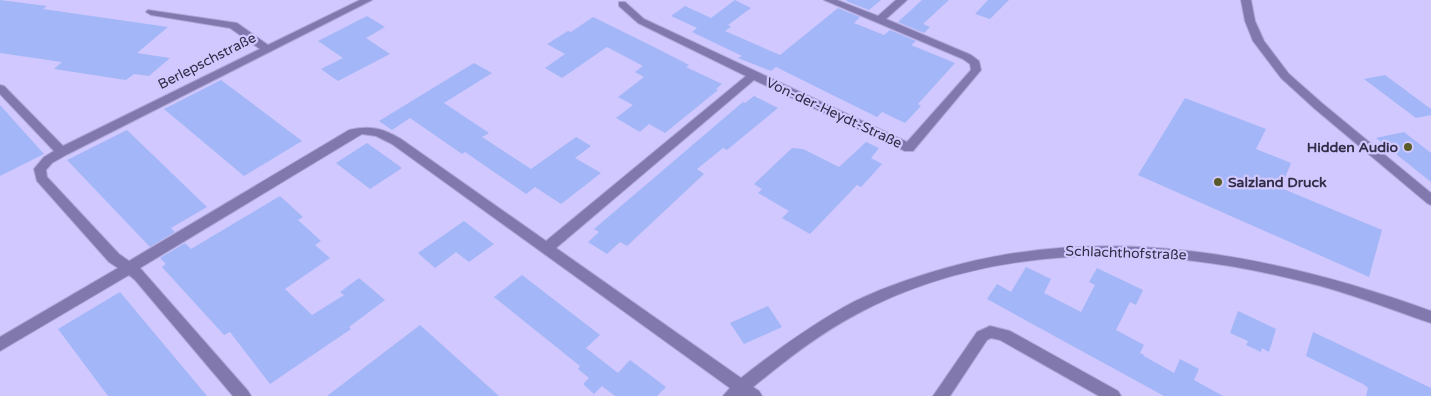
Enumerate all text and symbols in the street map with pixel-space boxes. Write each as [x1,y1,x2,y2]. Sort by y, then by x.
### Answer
street label: Berlepschstraße [155,29,259,93]
street label: Von-der-Heydt-Straße [763,74,905,152]
place label: Hidden Audio [1307,139,1398,156]
marker: Hidden Audio [1402,141,1414,153]
place label: Salzland Druck [1228,174,1327,191]
marker: Salzland Druck [1212,176,1224,188]
street label: Schlachthofstraße [1065,242,1187,264]

